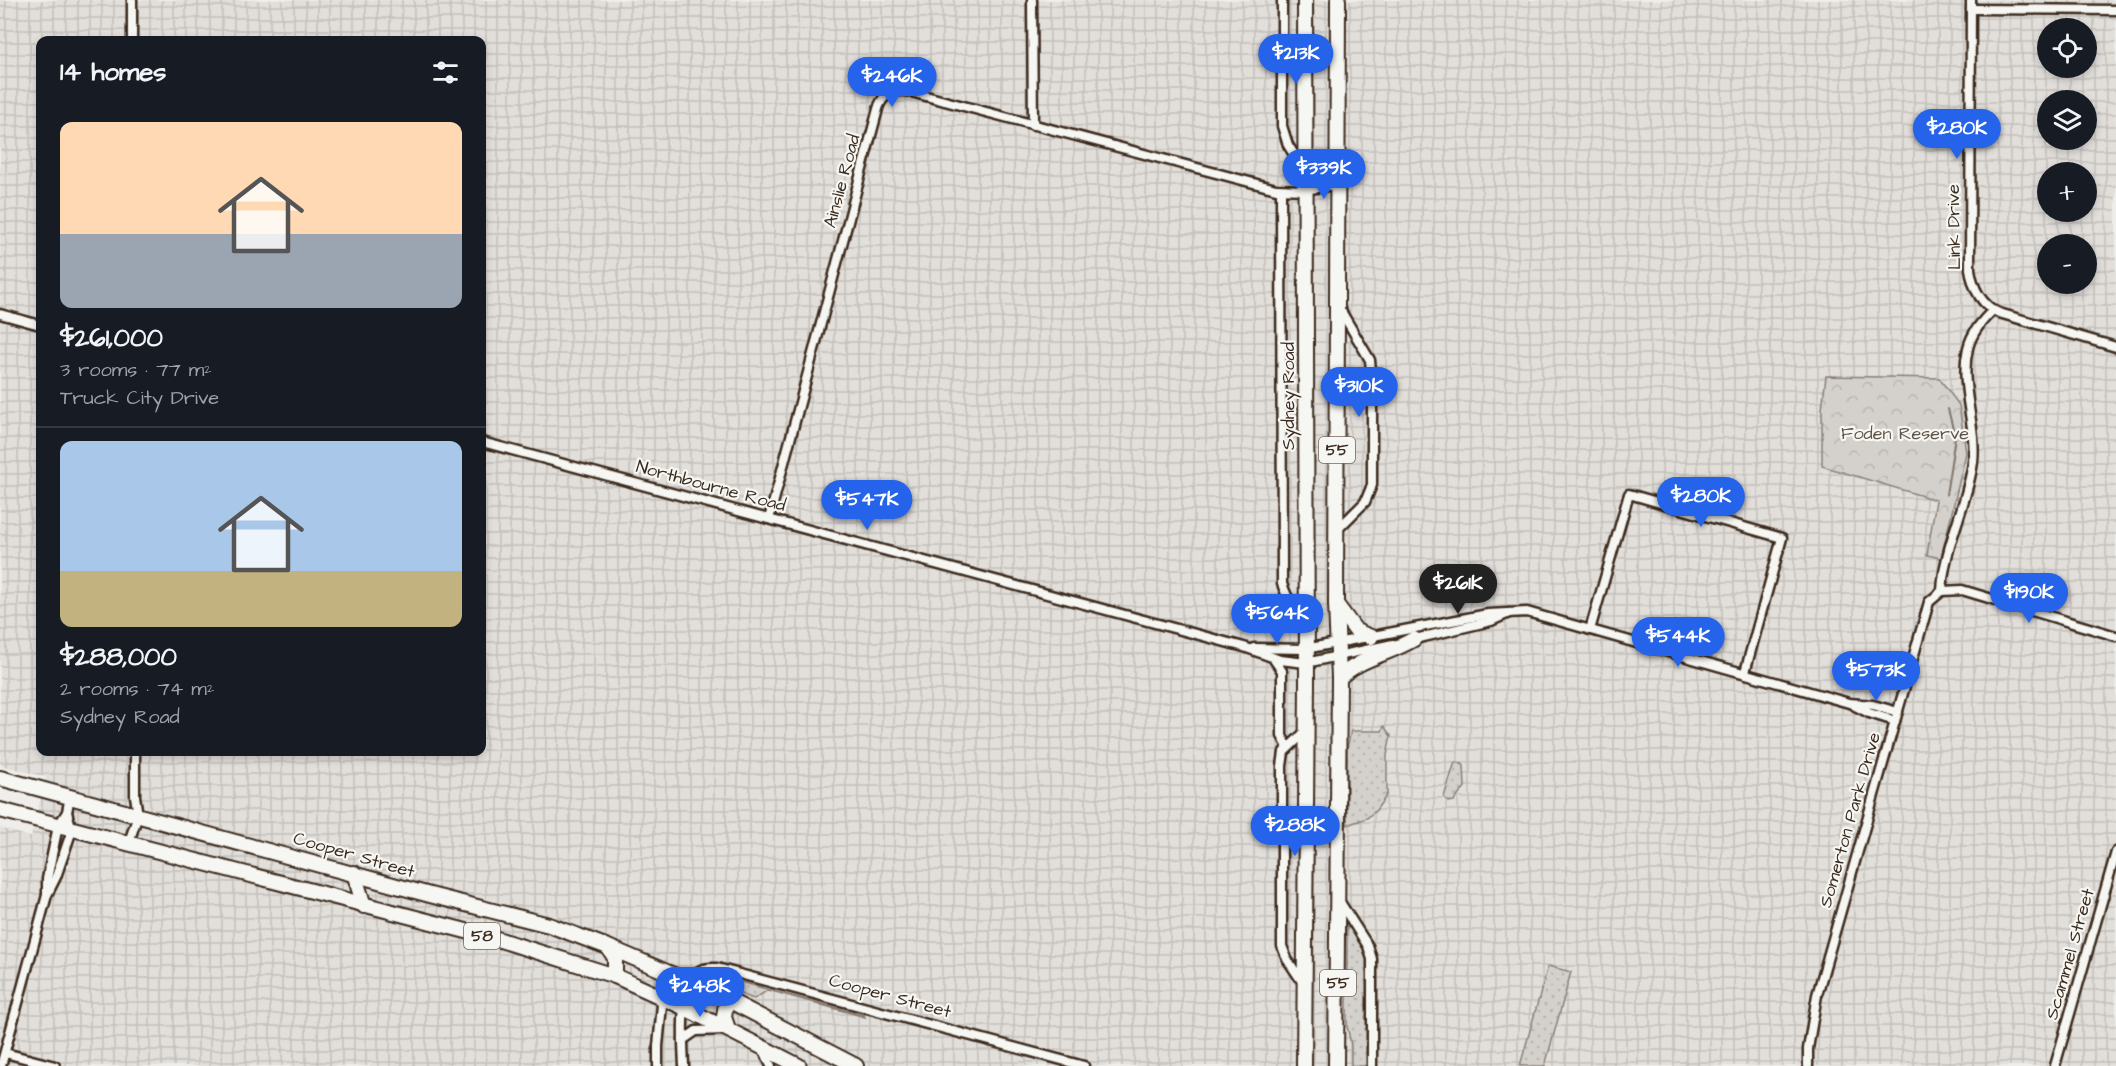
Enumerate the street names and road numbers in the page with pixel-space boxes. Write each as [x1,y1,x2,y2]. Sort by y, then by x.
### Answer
street label: Ainslie Road [817,131,867,231]
street label: Link Drive [1941,184,1967,270]
street label: Sydney Road [1276,342,1302,450]
road number: 55 [1319,437,1355,463]
street label: Northbourne Road [633,454,789,518]
street label: Somerton Park Drive [1813,729,1887,911]
street label: Cooper Street [290,826,418,884]
street label: Scammel Street [2039,885,2101,1023]
road number: 58 [464,923,500,949]
street label: Cooper Street [826,968,955,1024]
road number: 55 [1320,970,1356,996]

